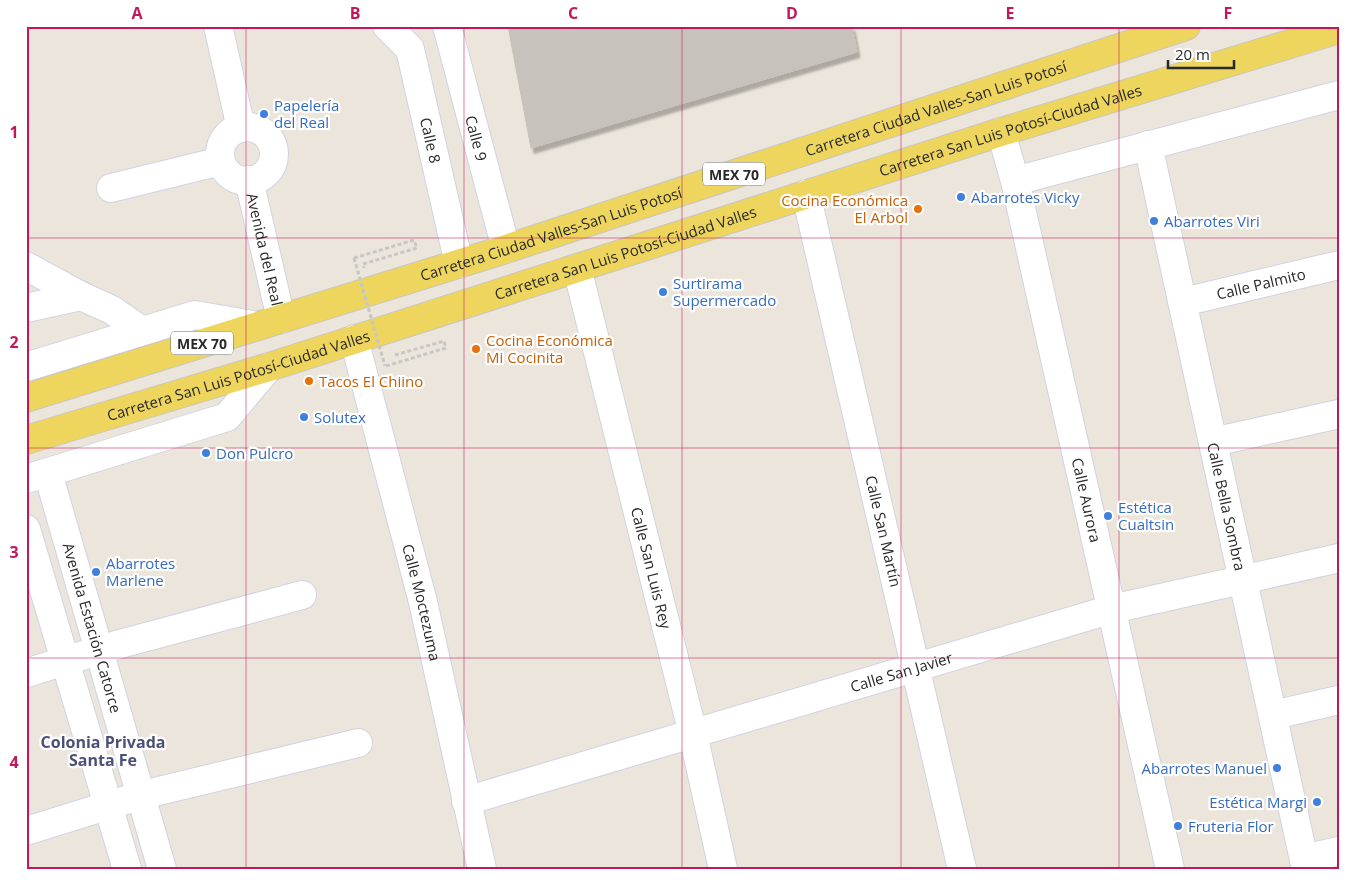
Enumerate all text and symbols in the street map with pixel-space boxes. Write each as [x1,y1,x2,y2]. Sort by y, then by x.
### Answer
text: A [131,2,143,24]
text: B [350,2,360,24]
text: C [568,2,578,24]
text: D [786,2,798,24]
text: E [1006,2,1015,24]
text: F [1224,2,1232,24]
scale bar [1168,38,1234,70]
text: 20 m [1175,44,1210,64]
street label: Carretera Ciudad Valles-San Luis Potosí [803,55,1070,160]
street label: Carretera San Luis Potosí-Ciudad Valles [876,80,1144,181]
place label: Papelería del Real [274,95,339,132]
marker: Papelería del Real [258,108,270,120]
street label: Calle 9 [461,113,492,163]
street label: Calle 8 [416,115,446,165]
text: 1 [9,121,19,143]
road number: MEX 70 [703,162,765,185]
street label: Carretera Ciudad Valles-San Luis Potosí [417,182,686,285]
place label: Abarrotes Vicky [971,187,1080,207]
place label: Cocina Económica El Arbol [781,190,908,227]
street label: Avenida del Real [242,191,288,307]
marker: Abarrotes Vicky [955,191,967,203]
street label: Carretera San Luis Potosí-Ciudad Valles [492,201,759,304]
marker: Cocina Económica El Arbol [912,203,924,215]
place label: Abarrotes Viri [1164,211,1260,231]
marker: Abarrotes Viri [1148,215,1160,227]
street label: Calle Palmito [1214,263,1307,304]
place label: Surtirama Supermercado [673,273,776,310]
marker: Surtirama Supermercado [657,286,669,298]
street label: Carretera San Luis Potosí-Ciudad Valles [104,325,372,425]
place label: Cocina Económica Mi Cocinita [486,330,613,367]
text: 2 [9,331,19,353]
road number: MEX 70 [171,332,233,354]
marker: Cocina Económica Mi Cocinita [470,343,482,355]
place label: Tacos El Chiino [319,371,423,391]
marker: Tacos El Chiino [303,375,315,387]
place label: Solutex [314,407,366,427]
marker: Solutex [298,411,310,423]
street label: Calle Bella Sombra [1203,441,1251,572]
place label: Don Pulcro [216,443,293,463]
marker: Don Pulcro [200,447,212,459]
street label: Calle Aurora [1068,456,1106,544]
street label: Calle San Martín [861,473,906,589]
place label: Estética Cualtsin [1118,497,1174,534]
street label: Calle San Luis Rey [627,505,677,631]
marker: Estética Cualtsin [1102,510,1114,522]
street label: Avenida Estación Catorce [59,540,127,715]
text: 3 [9,541,19,563]
street label: Calle Moctezuma [398,542,446,663]
place label: Abarrotes Marlene [106,553,175,590]
marker: Abarrotes Marlene [90,566,102,578]
street label: Calle San Javier [848,647,955,696]
district label: Colonia Privada Santa Fe [41,731,165,771]
text: 4 [9,751,19,773]
place label: Abarrotes Manuel [1141,758,1267,778]
marker: Abarrotes Manuel [1271,762,1283,774]
place label: Estética Margi [1209,792,1307,812]
marker: Estética Margi [1311,796,1323,808]
place label: Fruteria Flor [1188,816,1274,836]
marker: Fruteria Flor [1172,820,1184,832]

